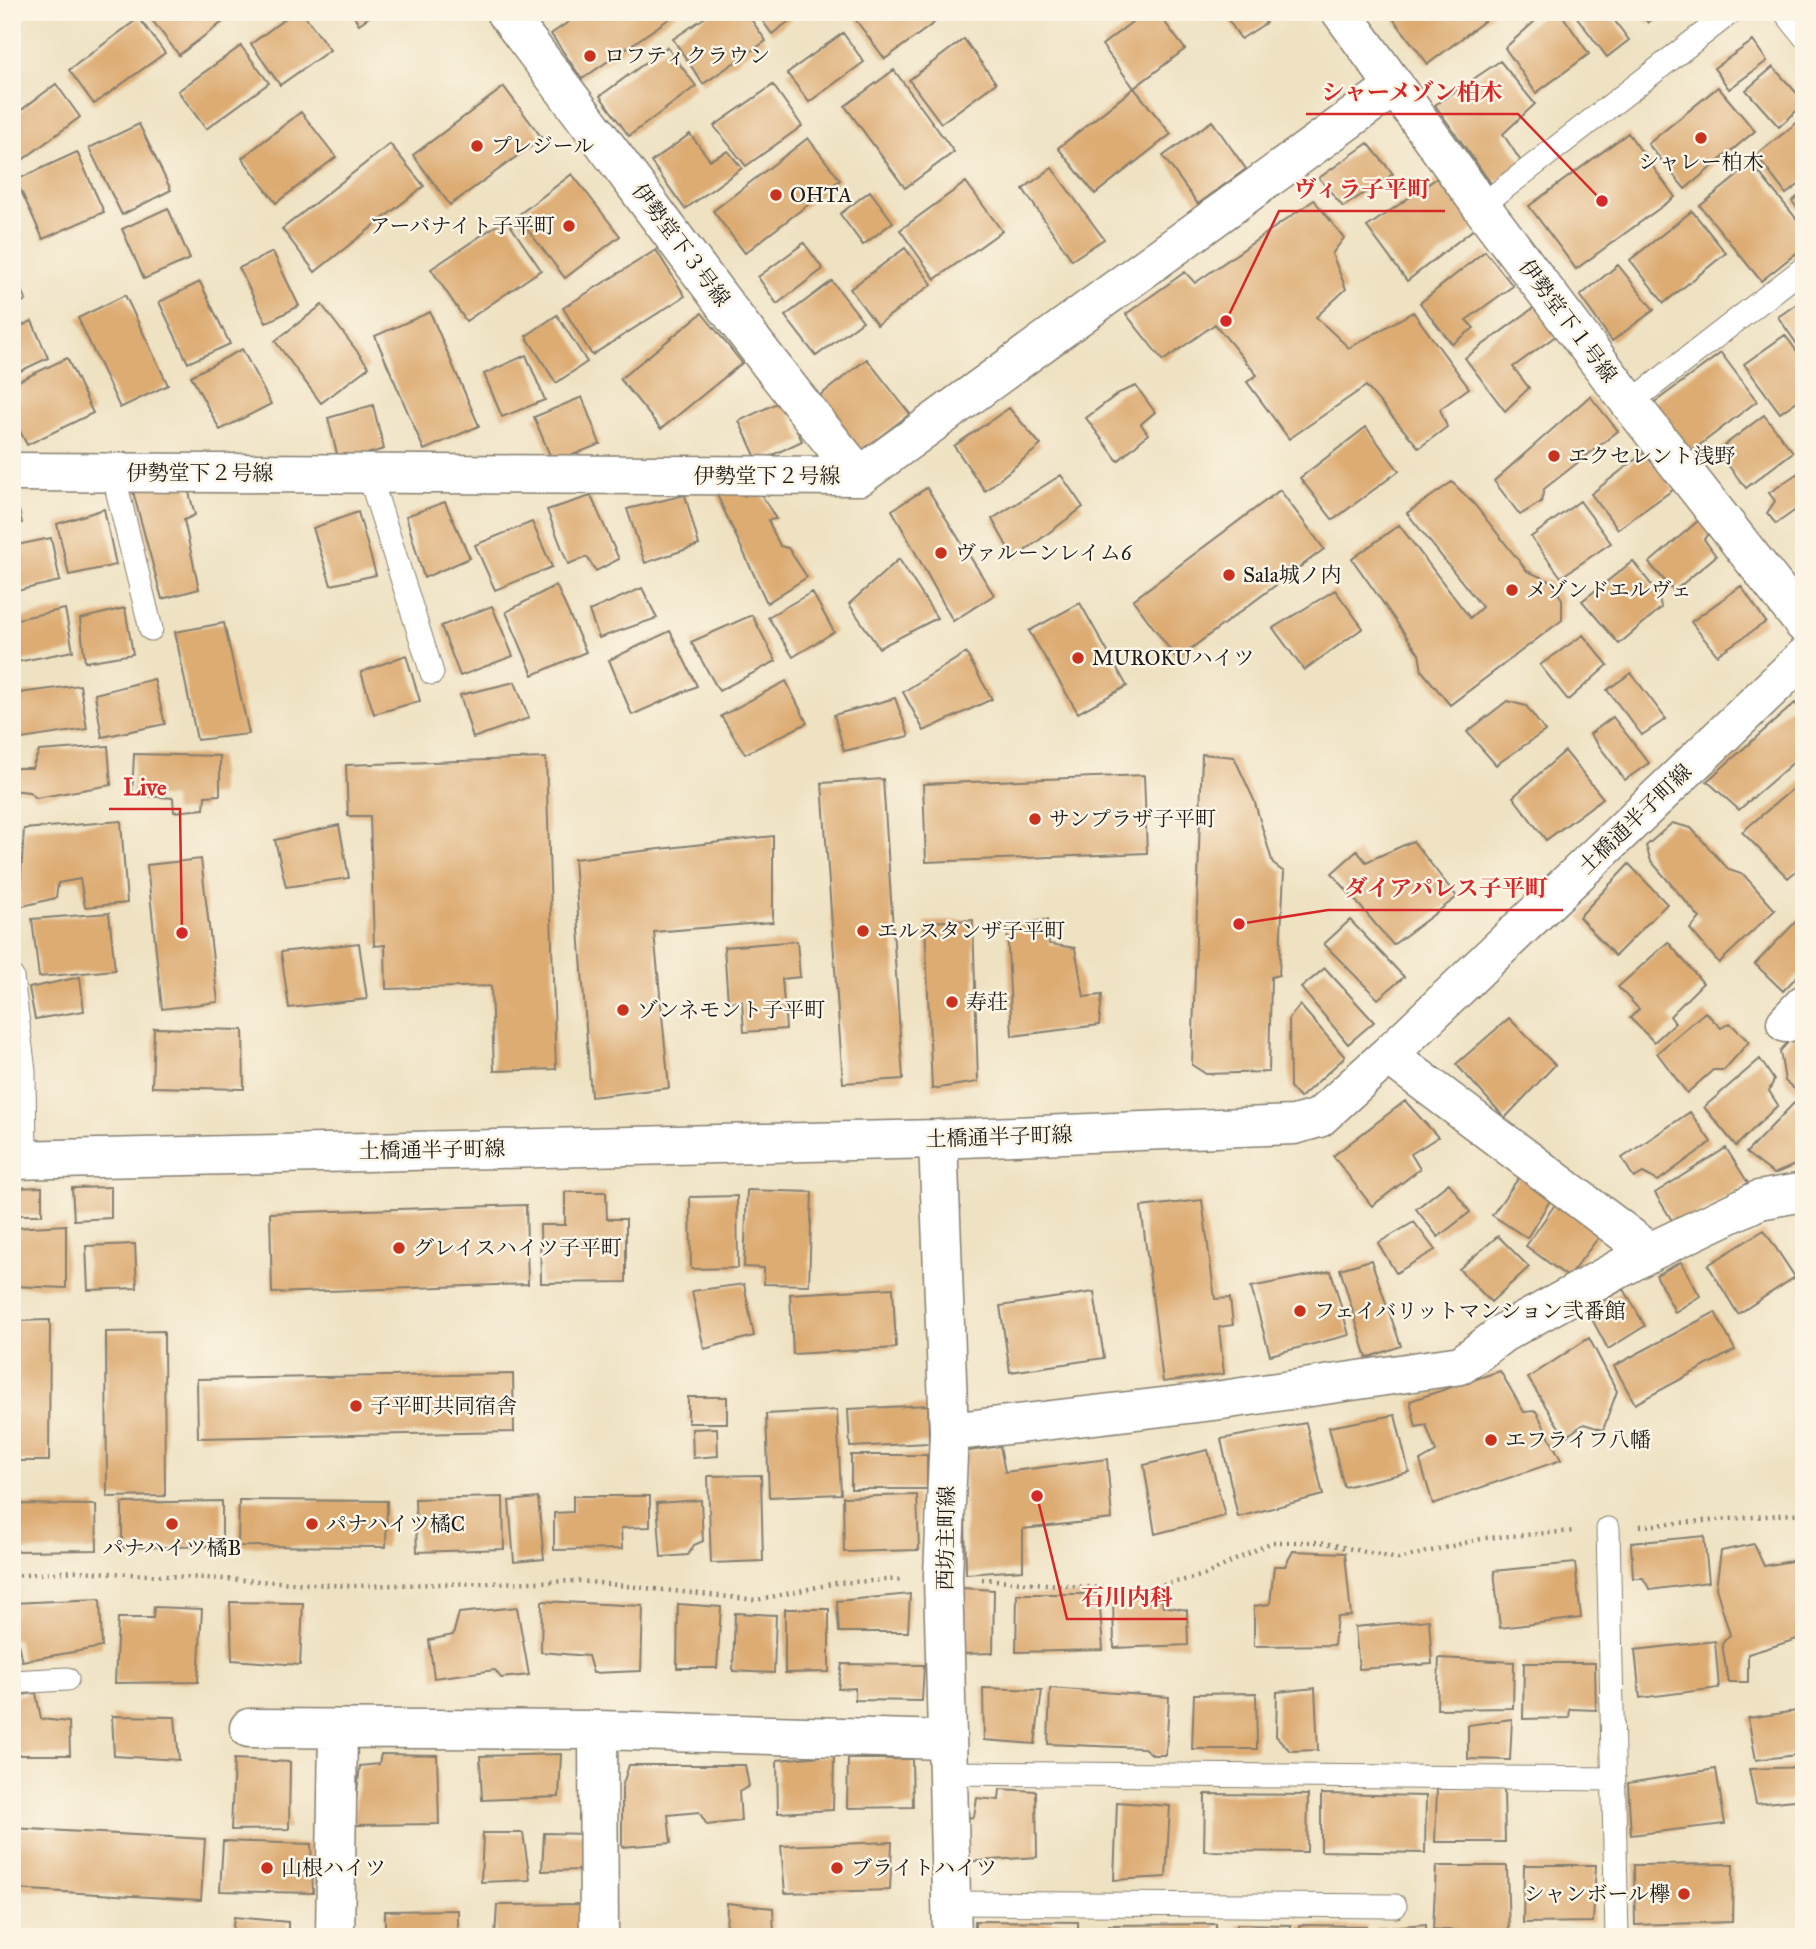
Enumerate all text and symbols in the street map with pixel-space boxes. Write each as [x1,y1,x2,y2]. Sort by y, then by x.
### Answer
place label: ロフティクラウン [604,43,770,69]
marker: ロフティクラウン [582,48,598,64]
callout: シャーメゾン柏木 [1306,70,1518,114]
text: シャーメゾン柏木 [1321,78,1503,106]
marker: シャレー柏木 [1693,130,1709,146]
place label: プレジール [491,133,594,159]
marker: プレジール [469,138,485,154]
place label: シャレー柏木 [1638,149,1764,175]
callout: ヴィラ子平町 [1279,167,1445,211]
text: ヴィラ子平町 [1294,175,1430,203]
street label: 伊勢堂下３号線 [626,178,736,312]
place label: OHTA [790,182,852,208]
marker: OHTA [768,187,784,203]
place label: アーバナイト子平町 [369,213,555,239]
marker: アーバナイト子平町 [561,218,577,234]
street label: 伊勢堂下１号線 [1513,254,1623,388]
place label: エクセレント浅野 [1568,443,1735,469]
marker: エクセレント浅野 [1546,448,1562,464]
street label: 伊勢堂下２号線 [127,460,274,486]
street label: 伊勢堂下２号線 [694,463,841,489]
place label: ヴァルーンレイム6 [955,540,1133,566]
marker: ヴァルーンレイム6 [933,545,949,561]
place label: Sala城ノ内 [1243,562,1342,588]
marker: Sala城ノ内 [1221,567,1237,583]
place label: メゾンドエルヴェ [1526,577,1692,603]
marker: メゾンドエルヴェ [1504,582,1520,598]
place label: MUROKUハイツ [1092,645,1254,671]
marker: MUROKUハイツ [1070,650,1086,666]
street label: 土橋通半子町線 [1573,759,1697,879]
callout: Live [109,765,180,809]
text: Live [123,773,167,801]
place label: サンプラザ子平町 [1049,806,1216,832]
marker: サンプラザ子平町 [1027,811,1043,827]
callout: ダイアパレス子平町 [1328,866,1563,910]
text: ダイアパレス子平町 [1344,874,1548,902]
place label: エルスタンザ子平町 [877,918,1065,944]
marker: エルスタンザ子平町 [855,923,871,939]
place label: 寿荘 [966,989,1008,1015]
marker: 寿荘 [944,994,960,1010]
place label: ゾンネモント子平町 [637,997,825,1023]
marker: ゾンネモント子平町 [615,1002,631,1018]
street label: 土橋通半子町線 [925,1121,1073,1153]
street label: 土橋通半子町線 [358,1136,506,1164]
place label: グレイスハイツ子平町 [413,1235,622,1261]
marker: グレイスハイツ子平町 [391,1240,407,1256]
place label: フェイバリットマンション弐番館 [1314,1298,1626,1324]
marker: フェイバリットマンション弐番館 [1292,1303,1308,1319]
place label: 子平町共同宿舎 [370,1393,517,1419]
marker: 子平町共同宿舎 [348,1398,364,1414]
place label: エフライフ八幡 [1505,1427,1651,1453]
marker: エフライフ八幡 [1483,1432,1499,1448]
street label: 西坊主町線 [932,1485,960,1591]
place label: パナハイツ橘C [326,1511,465,1537]
marker: パナハイツ橘B [164,1516,180,1532]
marker: パナハイツ橘C [304,1516,320,1532]
place label: パナハイツ橘B [103,1535,241,1561]
callout: 石川内科 [1067,1575,1187,1619]
text: 石川内科 [1081,1583,1173,1611]
place label: 山根ハイツ [281,1855,386,1881]
place label: ブライトハイツ [851,1855,997,1881]
marker: 山根ハイツ [259,1860,275,1876]
marker: ブライトハイツ [829,1860,845,1876]
place label: シャンボール欅 [1524,1881,1670,1907]
marker: シャンボール欅 [1676,1886,1692,1902]

